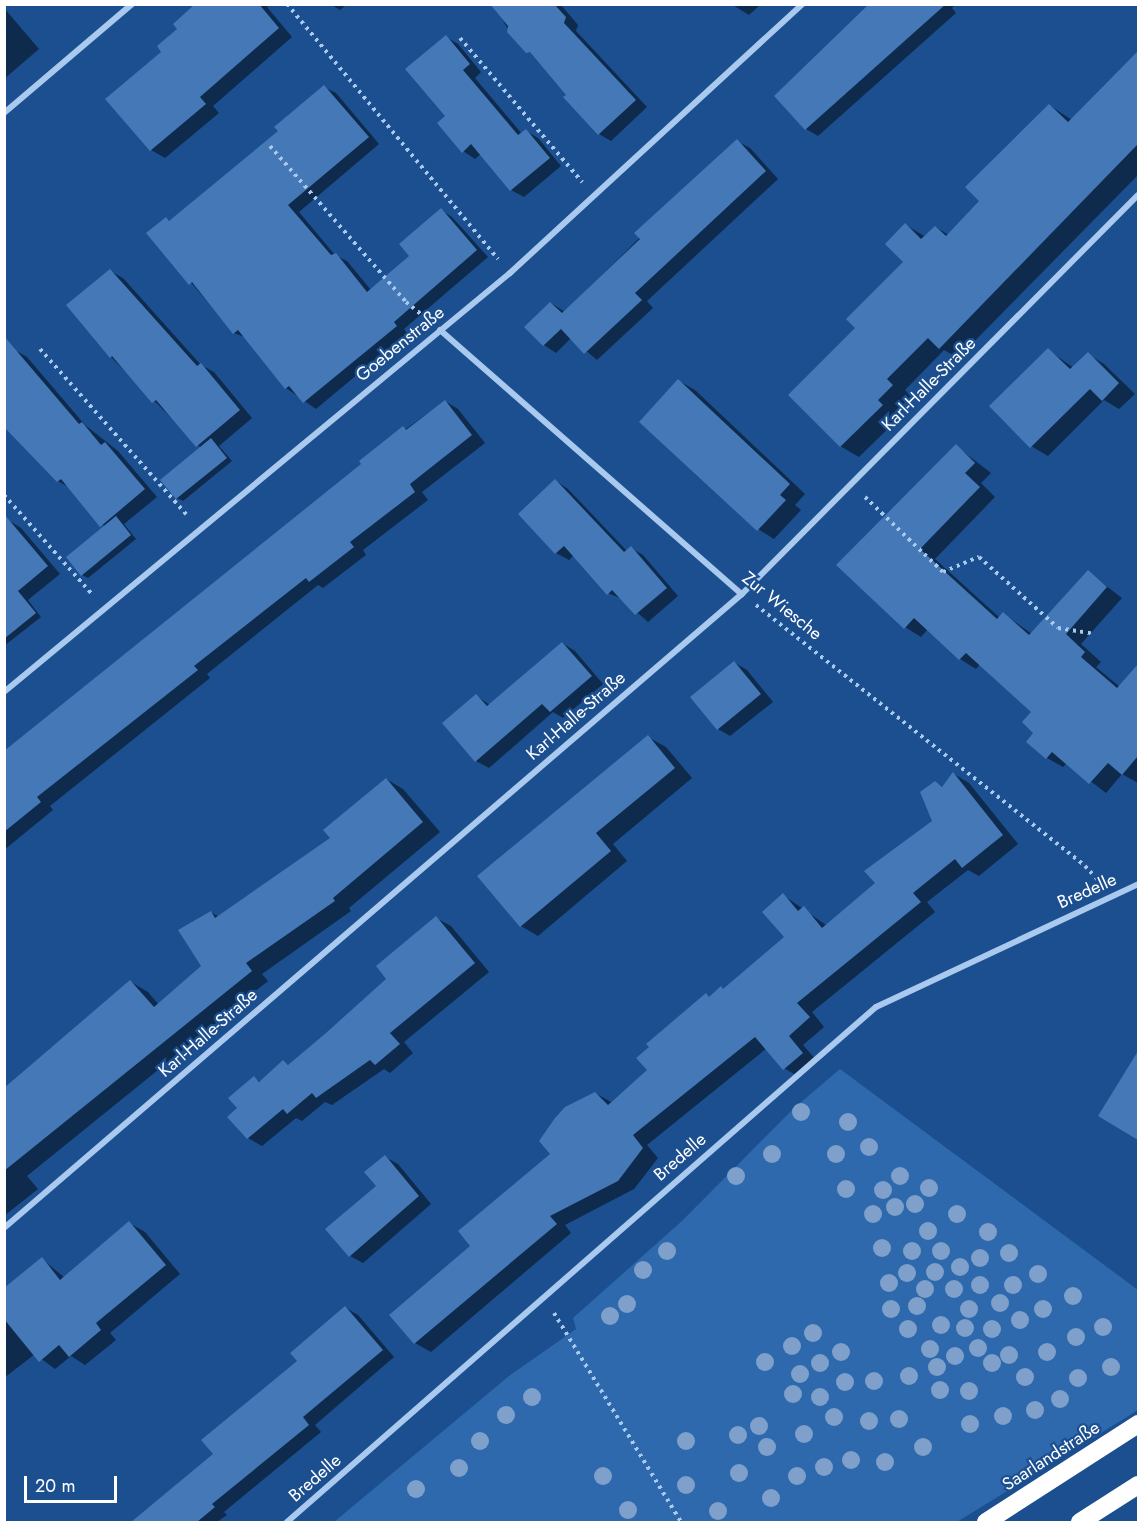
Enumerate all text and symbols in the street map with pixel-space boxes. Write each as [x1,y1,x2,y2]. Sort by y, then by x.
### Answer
street label: Goebenstraße [351,302,449,386]
street label: Karl-Halle-Straße [877,332,981,436]
street label: Zur Wiesche [738,567,826,645]
street label: Karl-Halle-Straße [522,667,630,765]
street label: Bredelle [1054,868,1120,914]
street label: Karl-Halle-Straße [154,984,262,1082]
street label: Bredelle [649,1128,711,1186]
street label: Saarlandstraße [998,1417,1104,1495]
street label: Bredelle [284,1449,346,1507]
scale bar [27,1464,120,1502]
text: 20 m [35,1473,75,1499]

